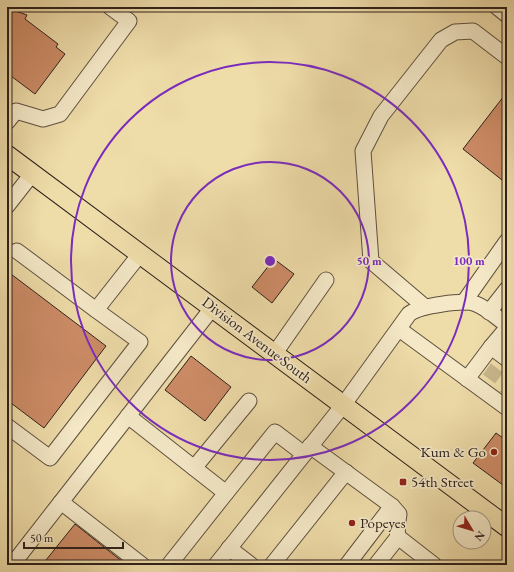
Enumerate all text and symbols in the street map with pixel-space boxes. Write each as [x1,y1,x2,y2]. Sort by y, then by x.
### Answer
text: 50 m [356,253,382,269]
text: 100 m [453,253,485,269]
centre of rings [263,254,277,268]
street label: Division Avenue South [199,292,316,387]
place label: Kum & Go [421,442,486,461]
marker: Kum & Go [489,447,499,457]
place label: 54th Street [411,472,474,491]
marker: 54th Street [398,477,408,487]
north arrow [452,510,492,550]
place label: Popeyes [360,513,406,532]
marker: Popeyes [347,518,357,528]
scale bar [24,524,123,550]
text: N [472,528,488,544]
text: 50 m [30,530,54,546]

